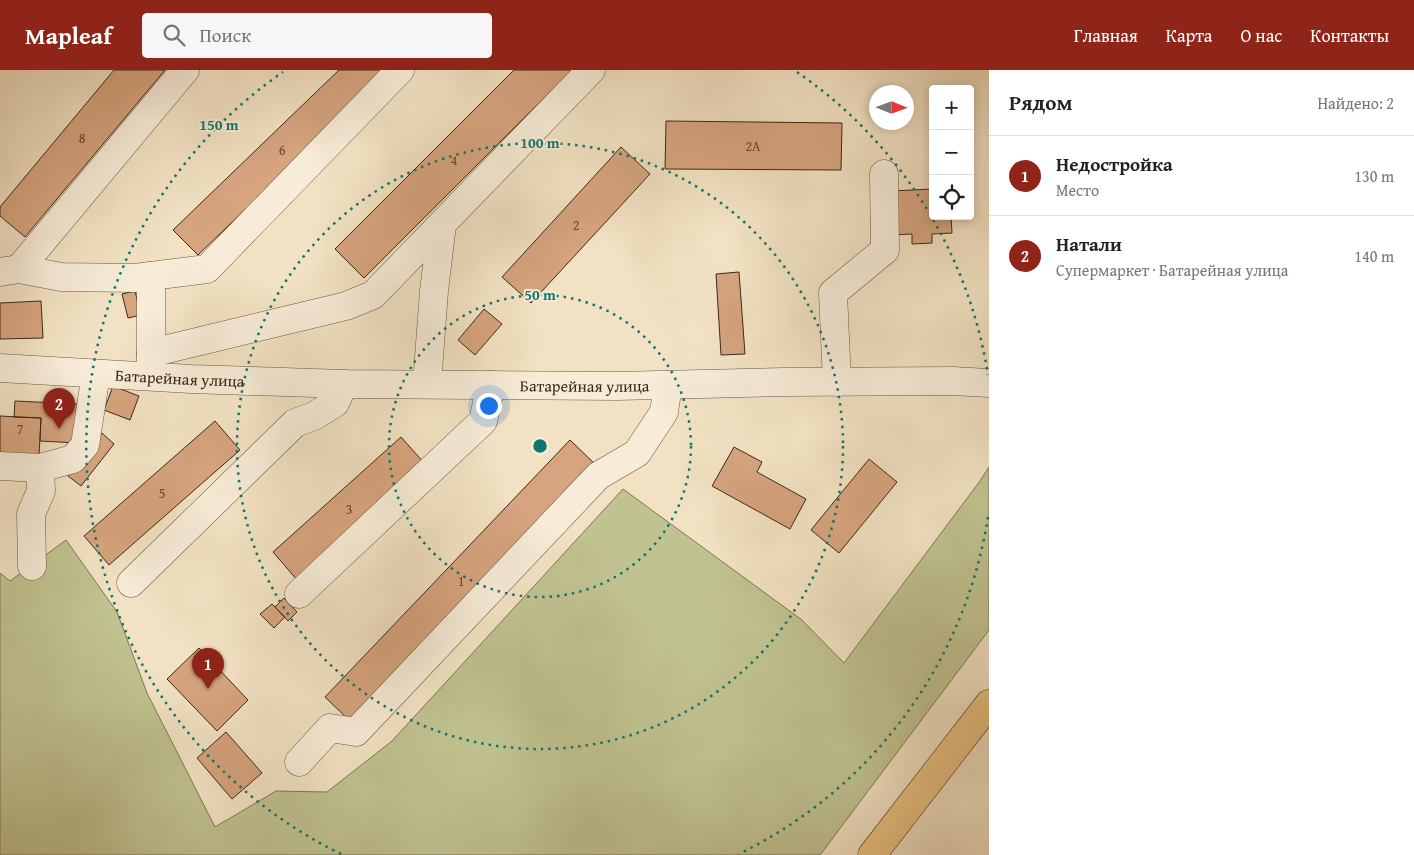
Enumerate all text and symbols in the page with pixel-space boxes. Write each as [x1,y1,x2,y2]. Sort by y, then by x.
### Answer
search box [142,13,492,58]
text: Mapleaf [25,18,112,53]
icon: search [160,21,188,49]
text: Поиск [200,21,251,49]
text: Главная [1074,22,1138,49]
text: Карта [1166,22,1212,49]
text: О нас [1240,22,1282,49]
text: Контакты [1310,22,1389,49]
north arrow [869,85,914,130]
map controls [929,85,974,220]
button: + [929,85,974,130]
text: Рядом [1009,87,1072,118]
text: Найдено: 2 [1317,91,1394,115]
text: 150 m [199,114,239,135]
house number: 8 [79,128,86,148]
button: − [929,130,974,175]
text: 100 m [520,132,560,153]
house number: 2А [745,136,761,156]
house number: 6 [279,140,286,160]
house number: 4 [451,150,458,170]
text: Недостройка [1056,150,1173,178]
text: 1 [1021,164,1029,188]
text: 130 m [1354,164,1394,188]
button: locate [929,175,974,220]
text: Место [1056,178,1099,202]
house number: 2 [573,215,579,235]
text: Натали [1056,230,1122,258]
text: 2 [1021,244,1029,268]
text: 140 m [1354,244,1394,268]
text: Супермаркет · Батарейная улица [1056,258,1288,282]
text: 50 m [524,284,556,305]
street label: Батарейная улица [114,363,245,393]
street label: Батарейная улица [520,373,650,398]
pin: 2 [43,388,75,429]
your location [476,393,502,419]
house number: 7 [17,419,24,439]
centre of rings [531,437,549,455]
house number: 5 [159,483,165,503]
house number: 3 [346,499,352,519]
house number: 1 [458,571,464,591]
pin: 1 [192,648,224,689]

